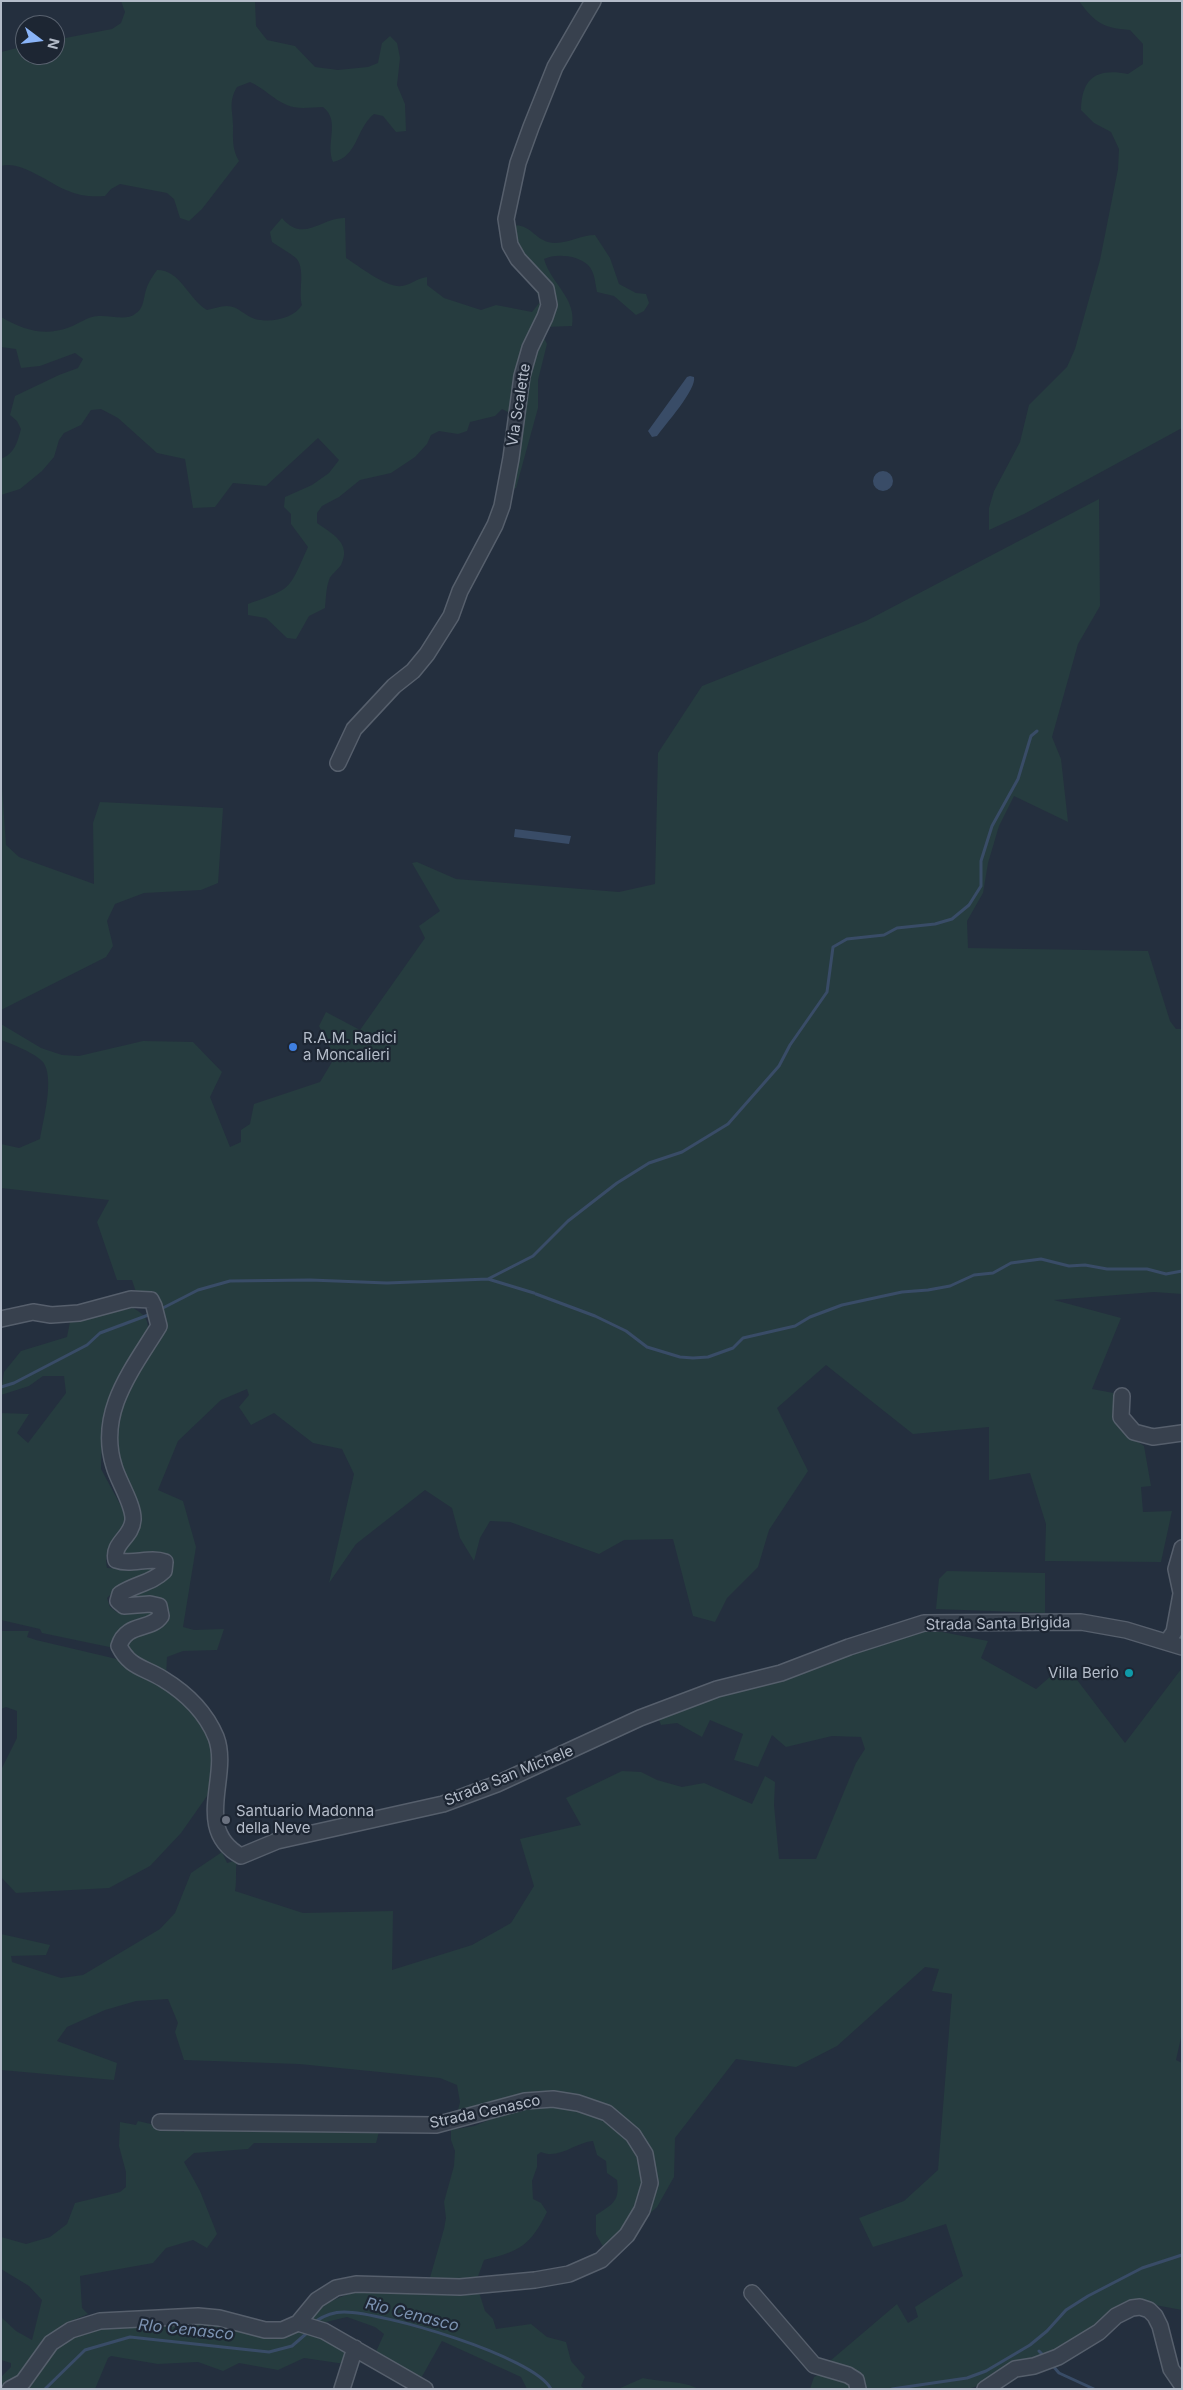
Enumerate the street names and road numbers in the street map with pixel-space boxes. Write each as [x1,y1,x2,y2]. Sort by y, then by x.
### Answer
street label: Via Scalette [504,362,534,448]
street label: Strada Santa Brigida [925,1614,1071,1634]
street label: Strada San Michele [442,1742,576,1810]
street label: Strada Cenasco [428,2091,542,2133]

